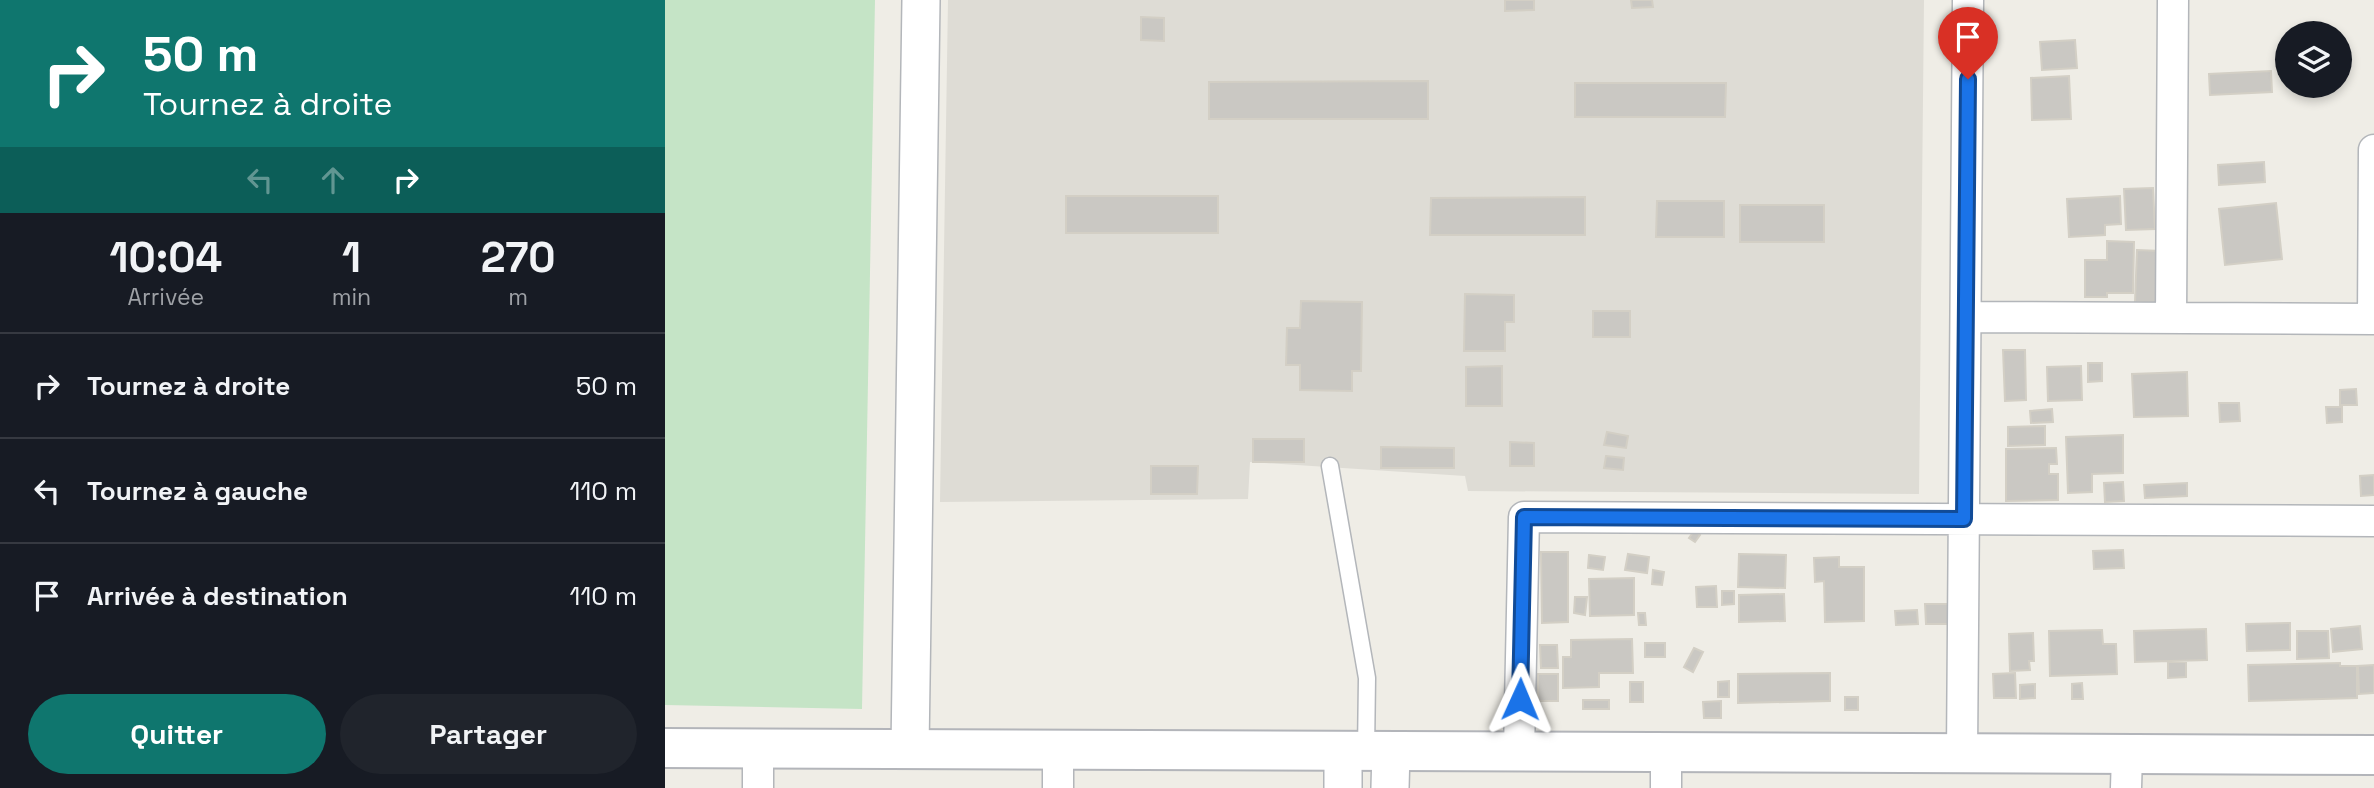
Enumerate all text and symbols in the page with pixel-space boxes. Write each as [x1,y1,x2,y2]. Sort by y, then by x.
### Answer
pin [1938,7,1998,79]
icon: arrive [1949,18,1987,56]
map controls [2275,21,2352,98]
button: layers [2275,21,2352,98]
text: 50 m [143,23,258,85]
icon: right [28,28,119,119]
text: Tournez à droite [143,84,392,124]
icon: left [241,161,279,199]
icon: ahead [314,161,352,199]
icon: right [387,161,425,199]
text: 10:04 [109,231,222,284]
text: 1 [342,231,361,284]
text: 270 [481,231,555,284]
text: Arrivée [127,282,204,312]
text: min [332,282,371,312]
text: m [508,282,528,312]
icon: right [28,367,66,405]
text: Tournez à droite [87,369,290,403]
text: 50 m [576,369,637,403]
icon: left [28,472,66,510]
text: Tournez à gauche [87,474,308,508]
text: 110 m [570,474,637,508]
icon: arrive [28,577,66,615]
text: Arrivée à destination [87,579,348,613]
text: 110 m [570,579,637,613]
position arrow [1483,662,1557,736]
button: Quitter [28,694,326,774]
button: Partager [340,694,637,774]

